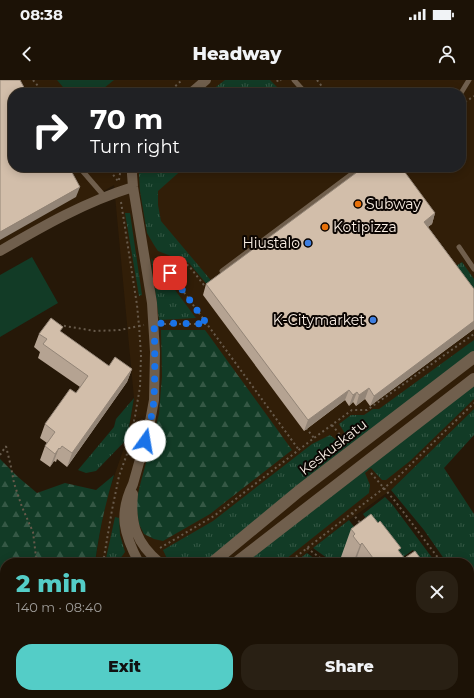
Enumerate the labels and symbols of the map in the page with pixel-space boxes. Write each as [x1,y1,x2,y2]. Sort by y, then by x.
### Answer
place label: Subway [366,195,421,213]
marker: Subway [353,199,363,209]
place label: Kotipizza [333,218,397,236]
marker: Kotipizza [320,222,330,232]
place label: Hiustalo [242,234,300,252]
marker: Hiustalo [303,238,313,248]
pin [153,256,187,290]
place label: K-Citymarket [273,311,365,329]
marker: K-Citymarket [368,315,378,325]
street label: Keskuskatu [296,415,370,479]
position arrow [124,420,166,462]

